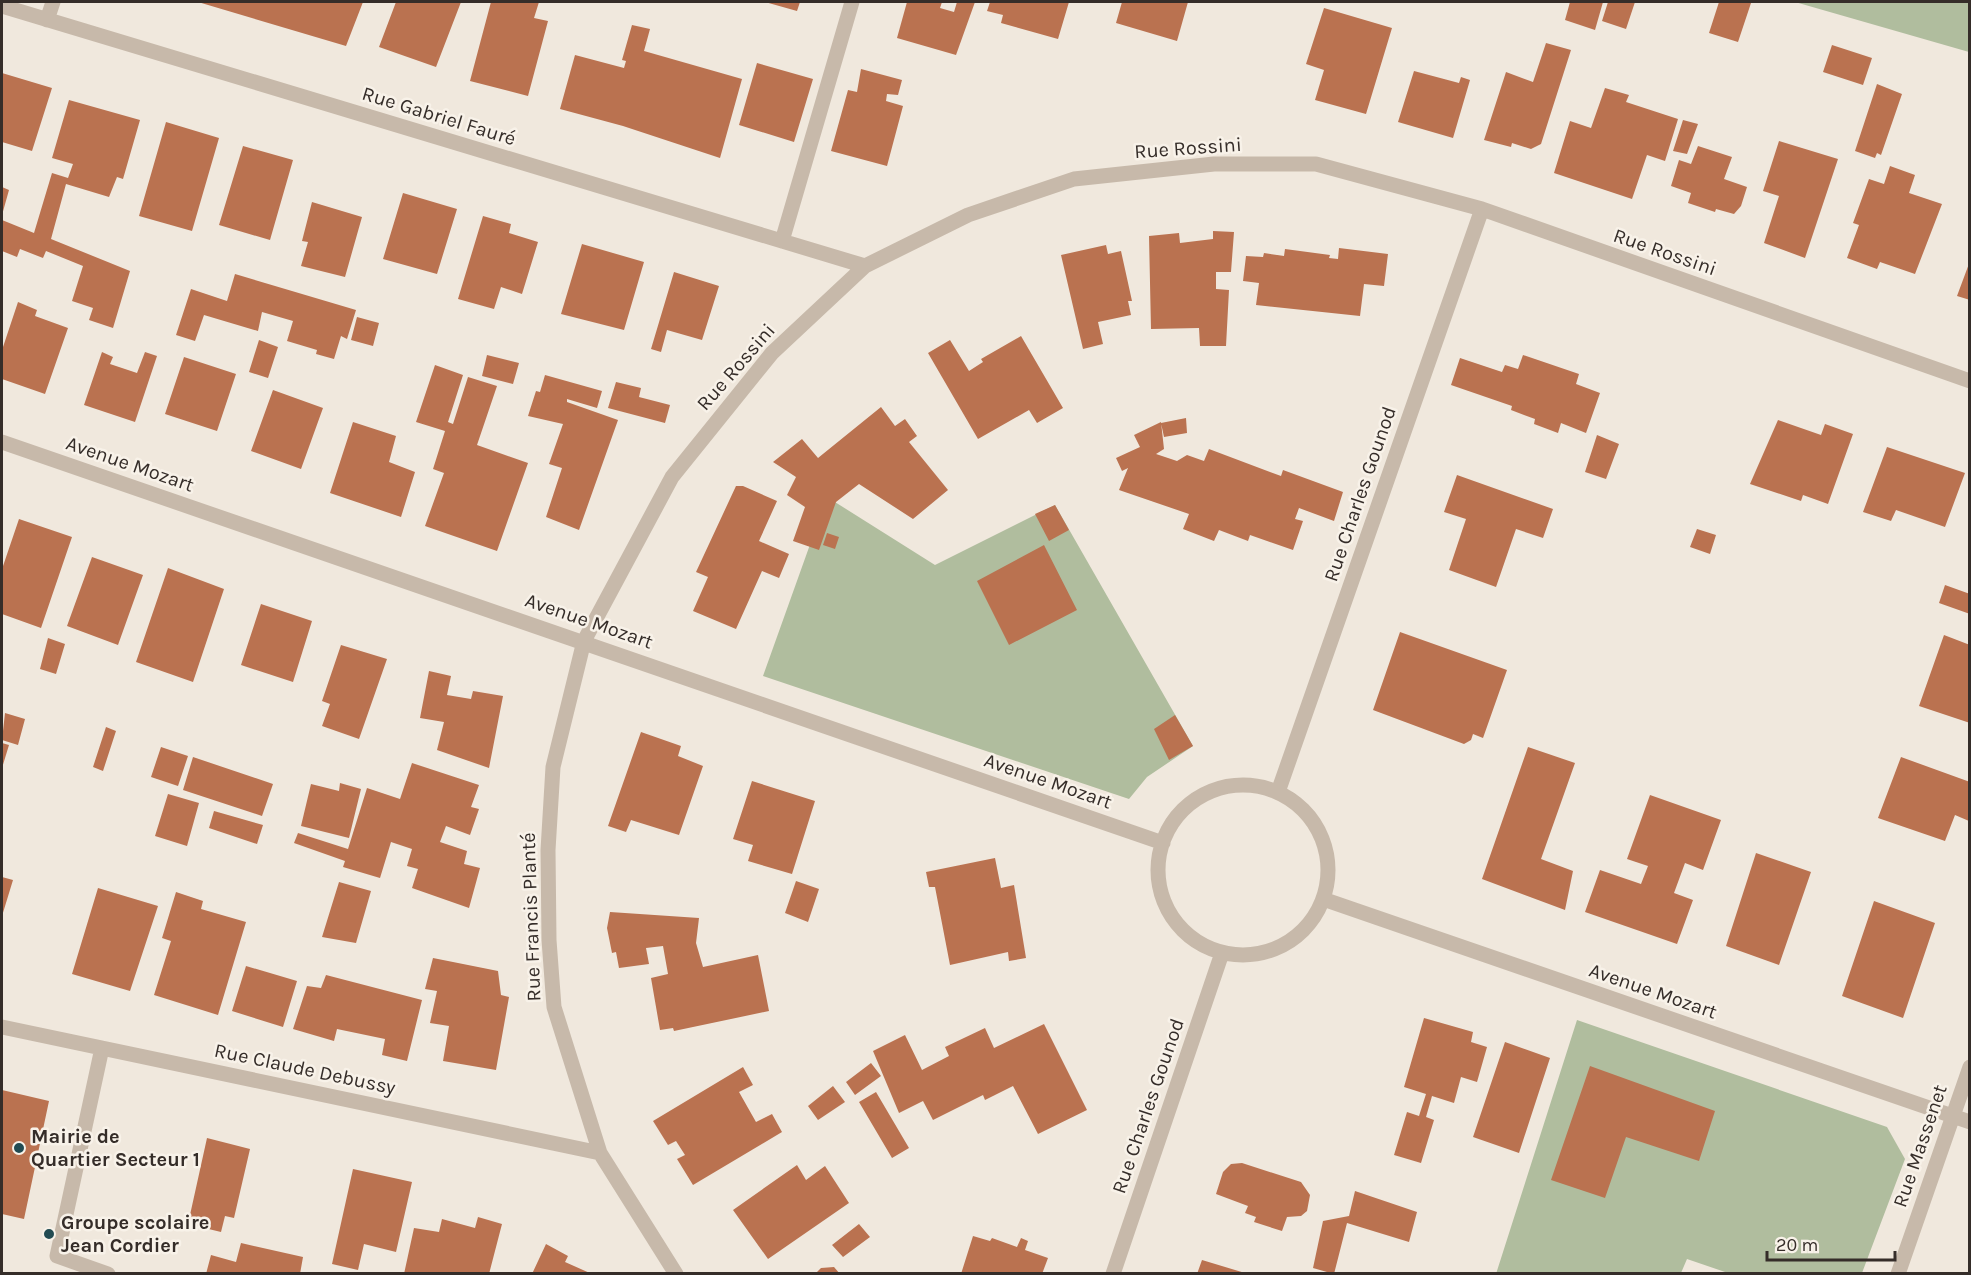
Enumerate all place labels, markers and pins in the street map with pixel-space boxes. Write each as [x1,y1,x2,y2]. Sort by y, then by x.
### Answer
place label: Mairie de Quartier Secteur 1 [31,1125,200,1171]
marker: Mairie de Quartier Secteur 1 [12,1141,26,1155]
place label: Groupe scolaire Jean Cordier [61,1211,209,1257]
marker: Groupe scolaire Jean Cordier [42,1227,56,1241]

